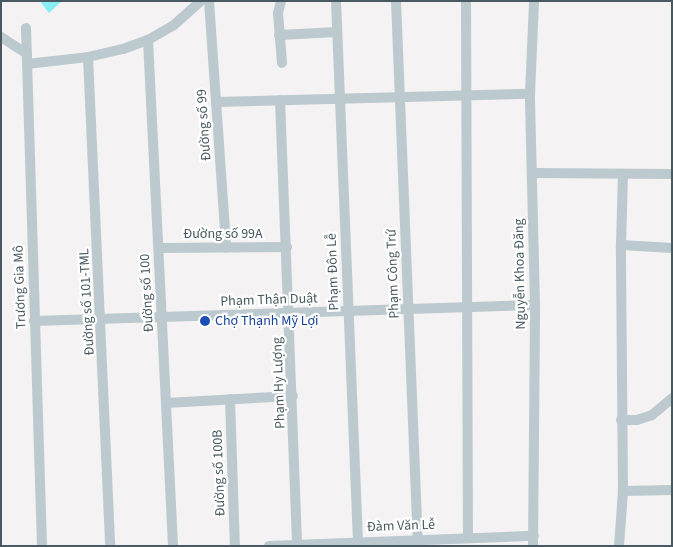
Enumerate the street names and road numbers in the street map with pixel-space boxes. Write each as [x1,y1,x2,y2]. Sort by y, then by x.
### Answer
street label: Đường số 99 [193,89,215,161]
street label: Nguyễn Khoa Đăng [511,218,529,330]
street label: Đường số 99A [183,226,263,242]
street label: Phạm Công Trứ [383,229,403,319]
street label: Phạm Đôn Lễ [323,233,343,311]
street label: Trương Gia Mô [10,245,30,329]
street label: Đường số 101-TML [76,248,98,356]
street label: Đường số 100 [137,253,157,333]
street label: Phạm Thận Duật [220,290,318,310]
street label: Phạm Hy Lượng [269,337,289,429]
street label: Đường số 100B [209,429,229,517]
street label: Đàm Văn Lễ [367,516,435,536]

